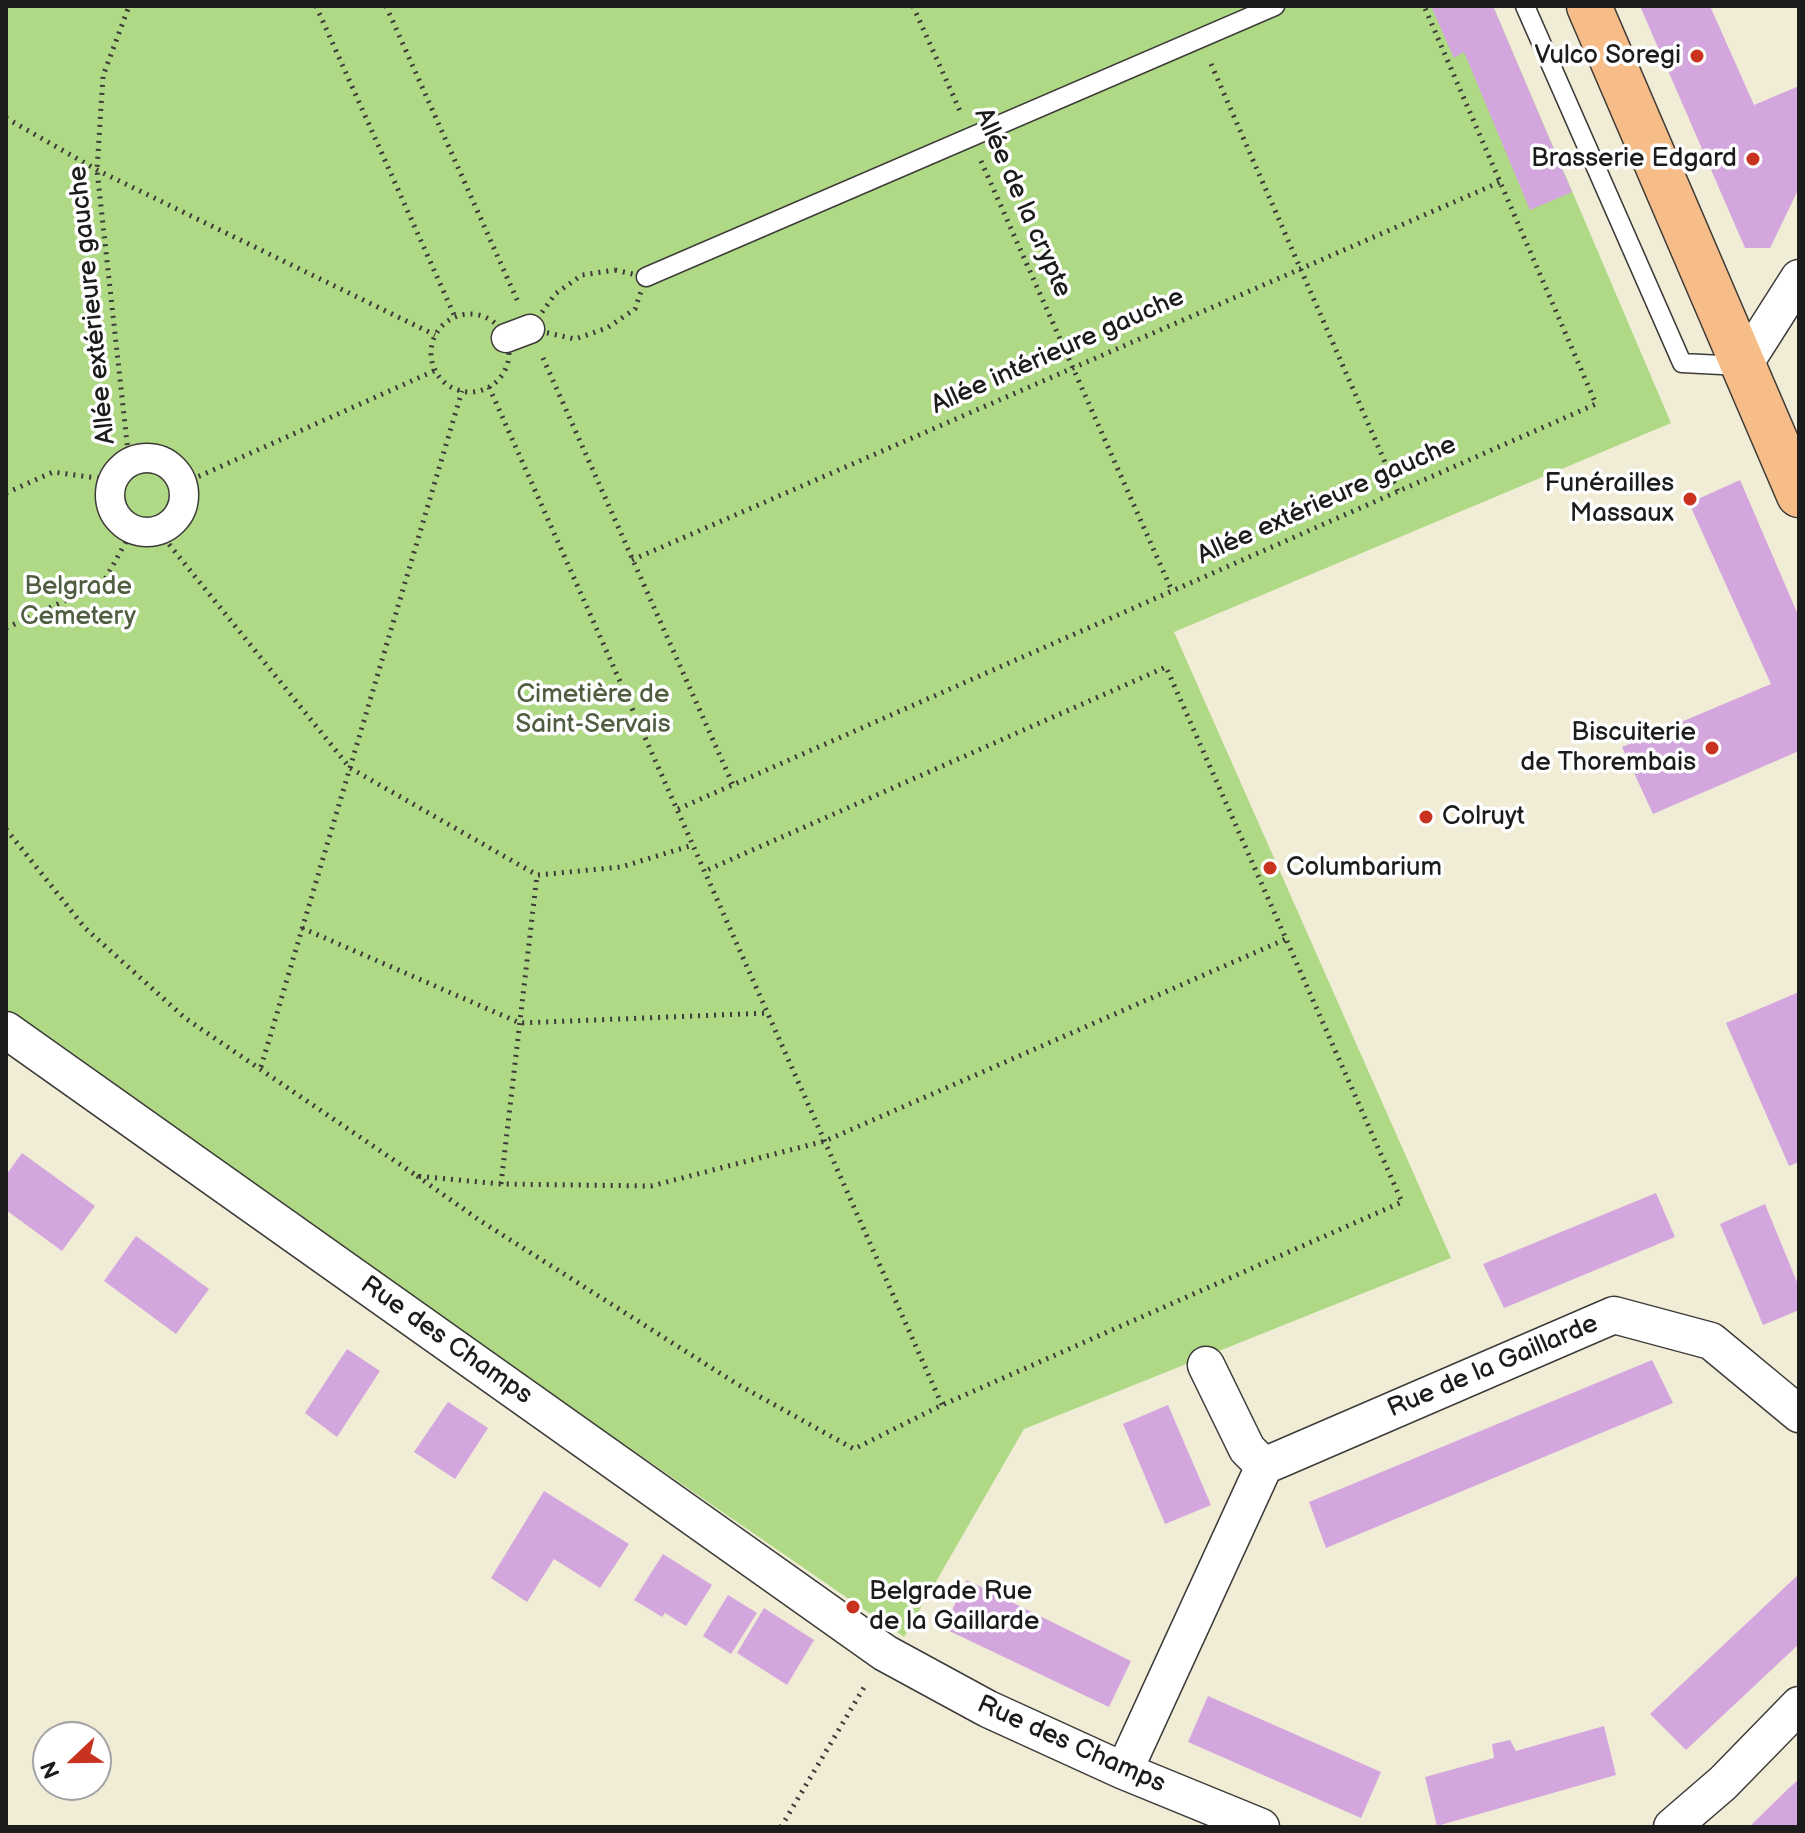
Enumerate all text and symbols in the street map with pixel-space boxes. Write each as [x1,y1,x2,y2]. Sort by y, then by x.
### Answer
place label: Vulco Soregi [1534,40,1681,72]
marker: Vulco Soregi [1688,47,1706,65]
street label: Allée de la crypte [966,104,1078,302]
place label: Brasserie Edgard [1531,143,1737,175]
marker: Brasserie Edgard [1744,150,1762,168]
street label: Allée extérieure gauche [63,164,123,446]
street label: Allée intérieure gauche [927,282,1189,422]
street label: Allée extérieure gauche [1193,430,1461,572]
place label: Funérailles Massaux [1545,468,1674,530]
marker: Funérailles Massaux [1681,490,1699,508]
park label: Belgrade Cemetery [20,571,136,632]
park label: Cimetière de Saint-Servais [515,679,671,740]
place label: Biscuiterie de Thorembais [1520,717,1696,778]
marker: Biscuiterie de Thorembais [1703,739,1721,757]
place label: Colruyt [1442,801,1525,833]
marker: Colruyt [1417,808,1435,826]
place label: Columbarium [1286,852,1442,884]
marker: Columbarium [1261,859,1279,877]
street label: Rue des Champs [354,1270,538,1412]
street label: Rue de la Gaillarde [1383,1309,1603,1425]
place label: Belgrade Rue de la Gaillarde [869,1576,1039,1638]
marker: Belgrade Rue de la Gaillarde [844,1598,862,1616]
street label: Rue des Champs [972,1690,1170,1800]
north arrow [32,1721,112,1801]
text: N [36,1757,67,1782]

